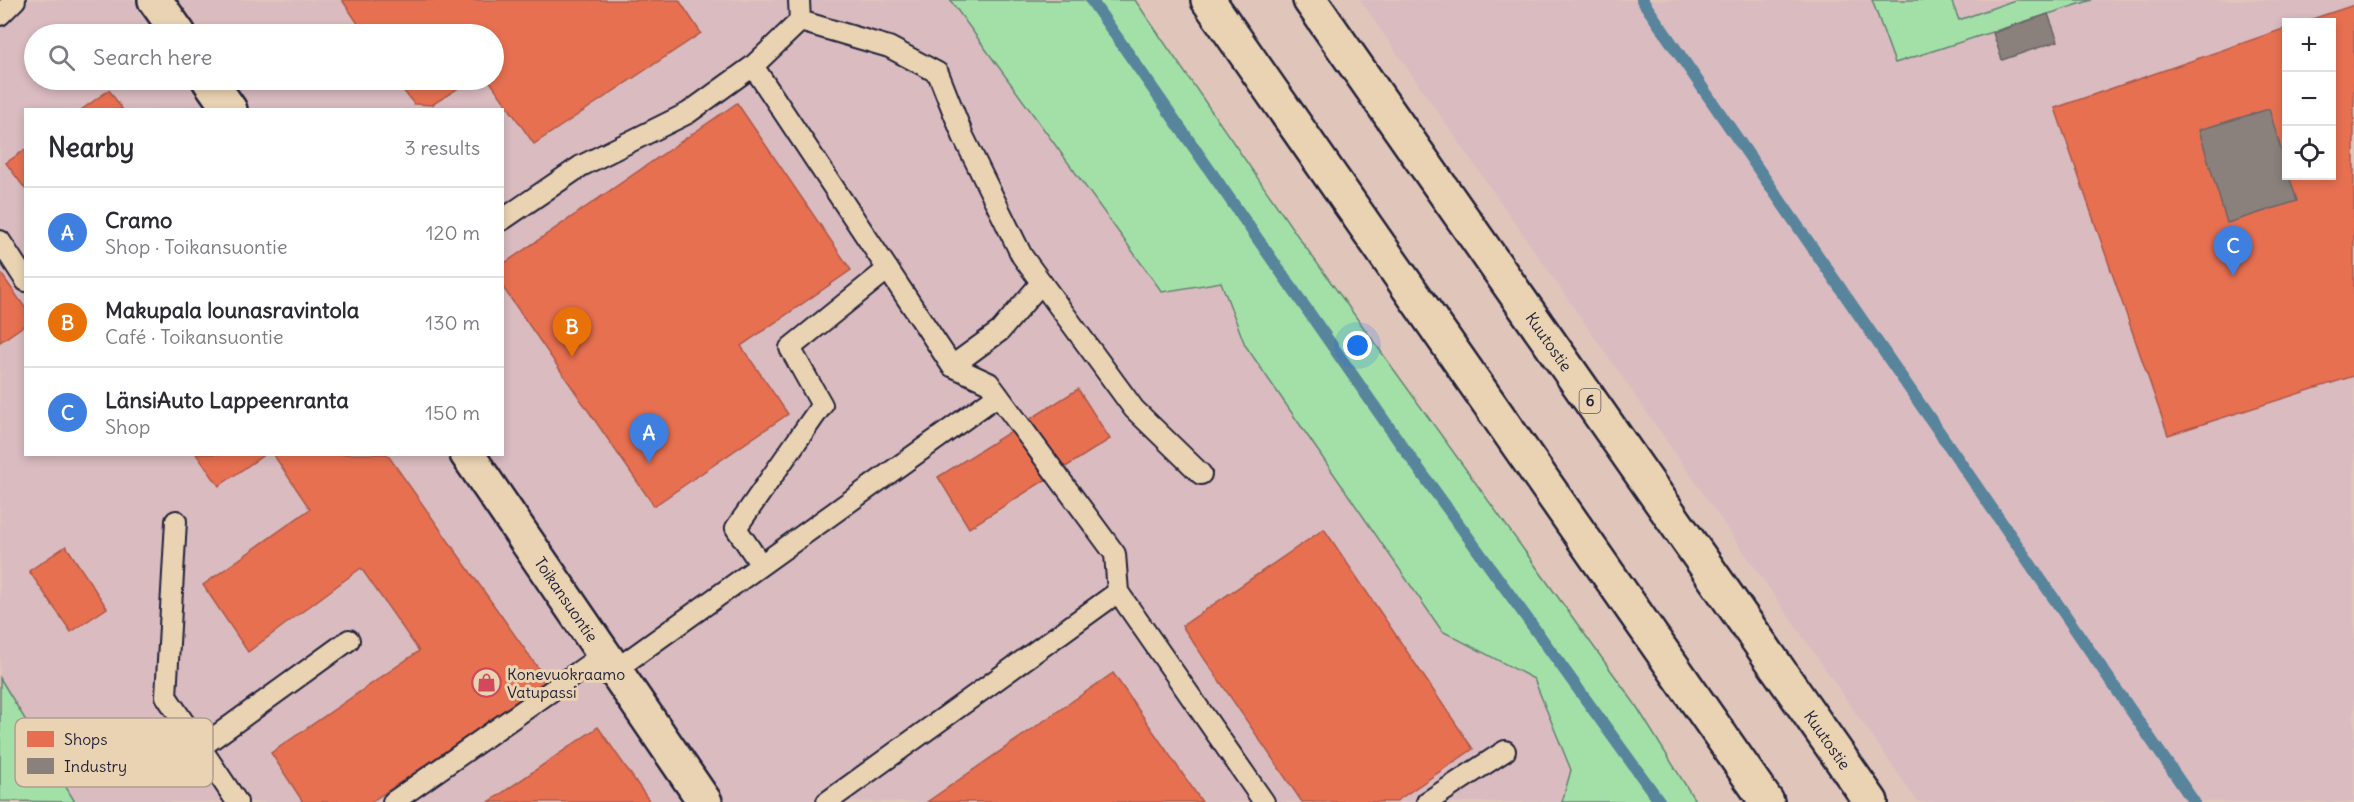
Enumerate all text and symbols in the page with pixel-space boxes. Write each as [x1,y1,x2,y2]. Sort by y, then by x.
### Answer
map controls [2282,18,2336,180]
button: + [2282,18,2336,72]
search box [24,24,504,90]
icon: search [45,41,78,74]
text: Search here [93,43,212,71]
button: − [2282,72,2336,126]
button: locate [2282,126,2336,180]
text: Nearby [48,131,134,164]
text: 3 results [404,135,480,160]
text: Cramo [105,206,172,234]
text: A [61,220,74,245]
text: 120 m [426,220,480,245]
pin: C [2214,226,2252,276]
text: Shop · Toikansuontie [105,234,288,259]
text: Makupala lounasravintola [105,296,359,324]
pin: B [552,308,592,357]
street label: Kuutostie [1521,308,1577,375]
text: B [61,310,74,335]
text: 130 m [425,310,480,335]
text: Café · Toikansuontie [105,324,283,349]
your location [1343,331,1372,360]
text: LänsiAuto Lappeenranta [105,386,349,414]
road number: 6 [1580,389,1600,413]
text: C [61,400,74,425]
text: 150 m [425,400,480,425]
text: Shop [105,414,150,439]
pin: A [630,414,668,463]
street label: Toikansuontie [530,553,602,646]
place label: Konevuokraamo Vatupassi [507,664,625,702]
shop icon: Konevuokraamo Vatupassi [470,667,502,699]
street label: Kuutostie [1800,706,1855,773]
legend [15,718,213,787]
text: Shops [64,729,108,749]
text: Industry [64,756,127,776]

